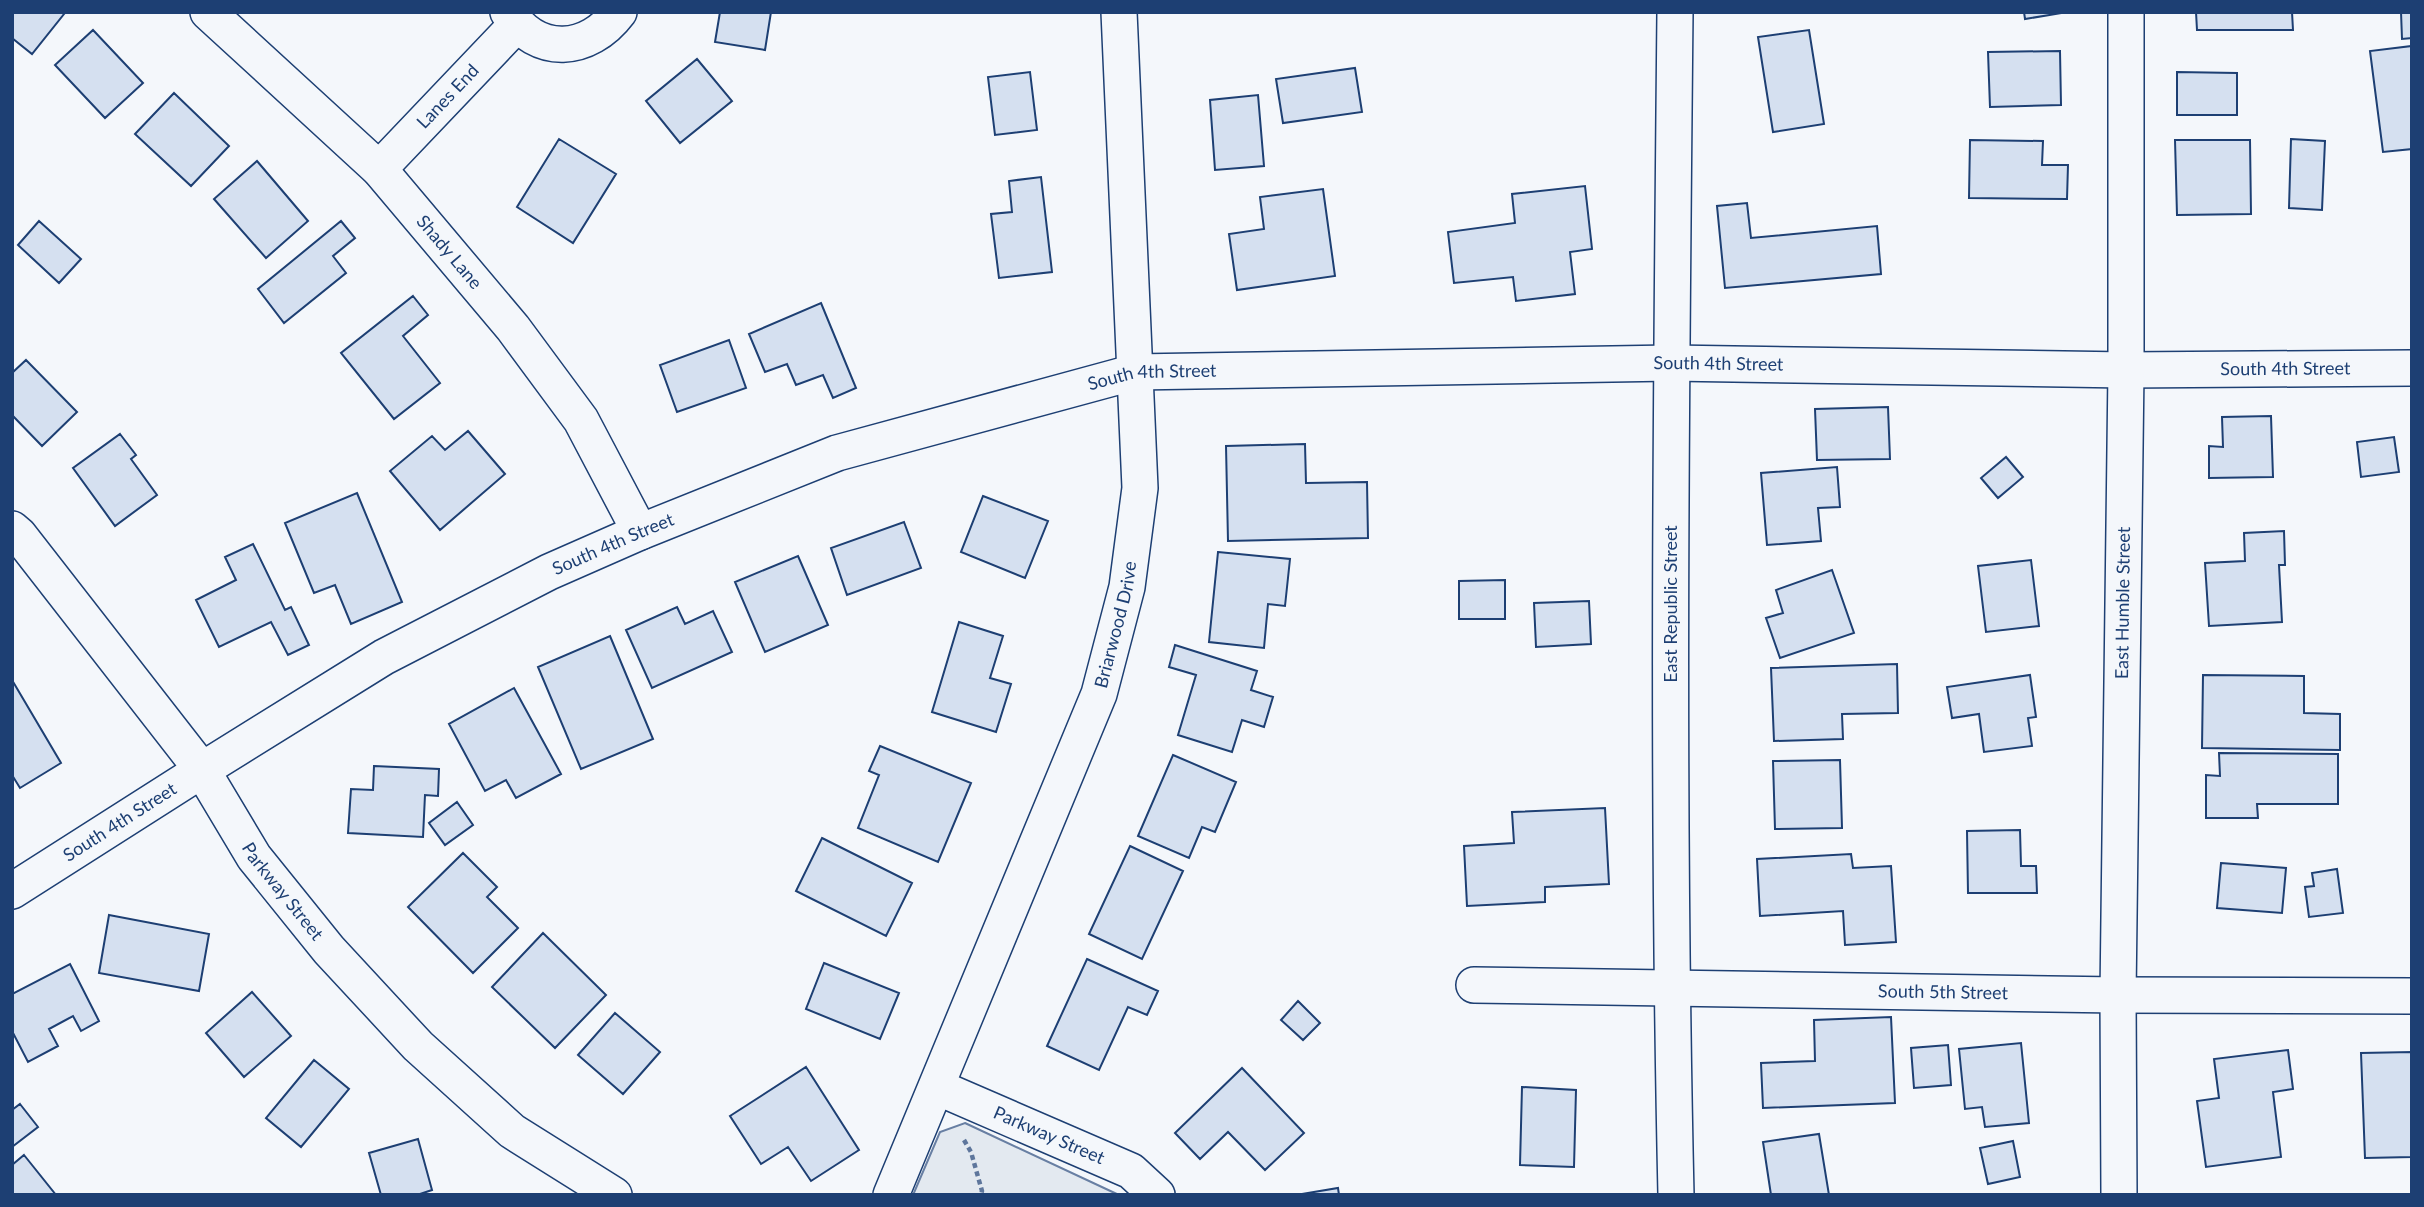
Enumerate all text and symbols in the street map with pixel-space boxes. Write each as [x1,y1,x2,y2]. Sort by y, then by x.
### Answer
street label: Lanes End [412,59,483,133]
street label: Shady Lane [413,210,487,293]
street label: South 4th Street [1653,351,1784,375]
street label: South 4th Street [2220,356,2351,379]
street label: South 4th Street [1085,359,1217,394]
street label: South 4th Street [549,507,677,579]
street label: East Republic Street [1659,525,1681,683]
street label: East Humble Street [2110,526,2134,679]
street label: Briarwood Drive [1089,560,1140,690]
street label: South 4th Street [59,777,181,866]
street label: Parkway Street [238,838,329,945]
street label: South 5th Street [1878,979,2009,1003]
street label: Parkway Street [990,1101,1109,1168]

